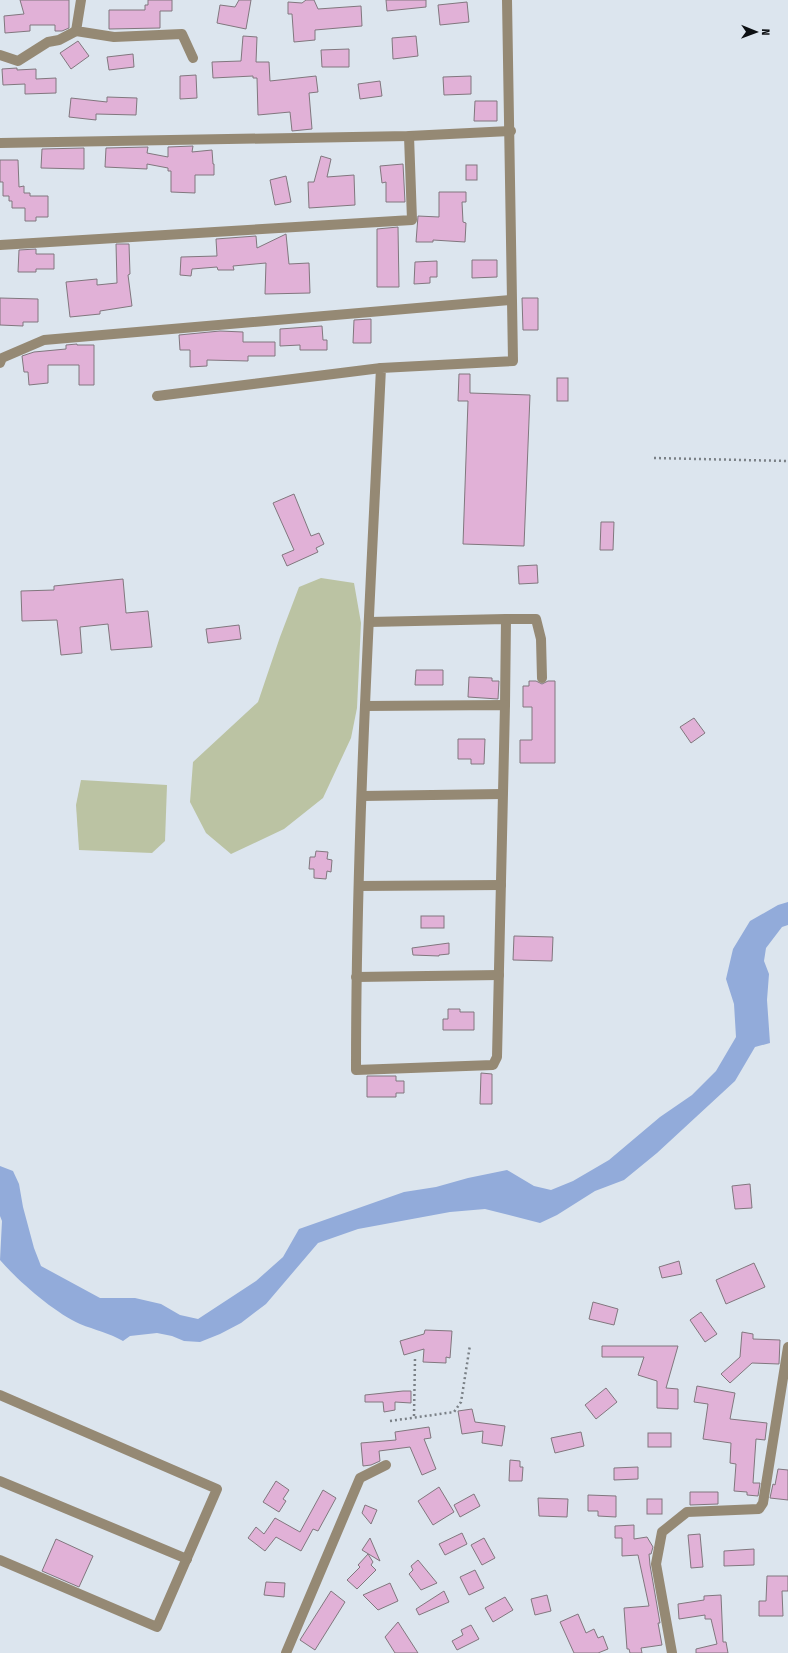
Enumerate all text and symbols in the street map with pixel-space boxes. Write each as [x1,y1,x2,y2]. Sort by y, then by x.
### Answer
north arrow [736,12,776,52]
text: N [759,29,772,36]

